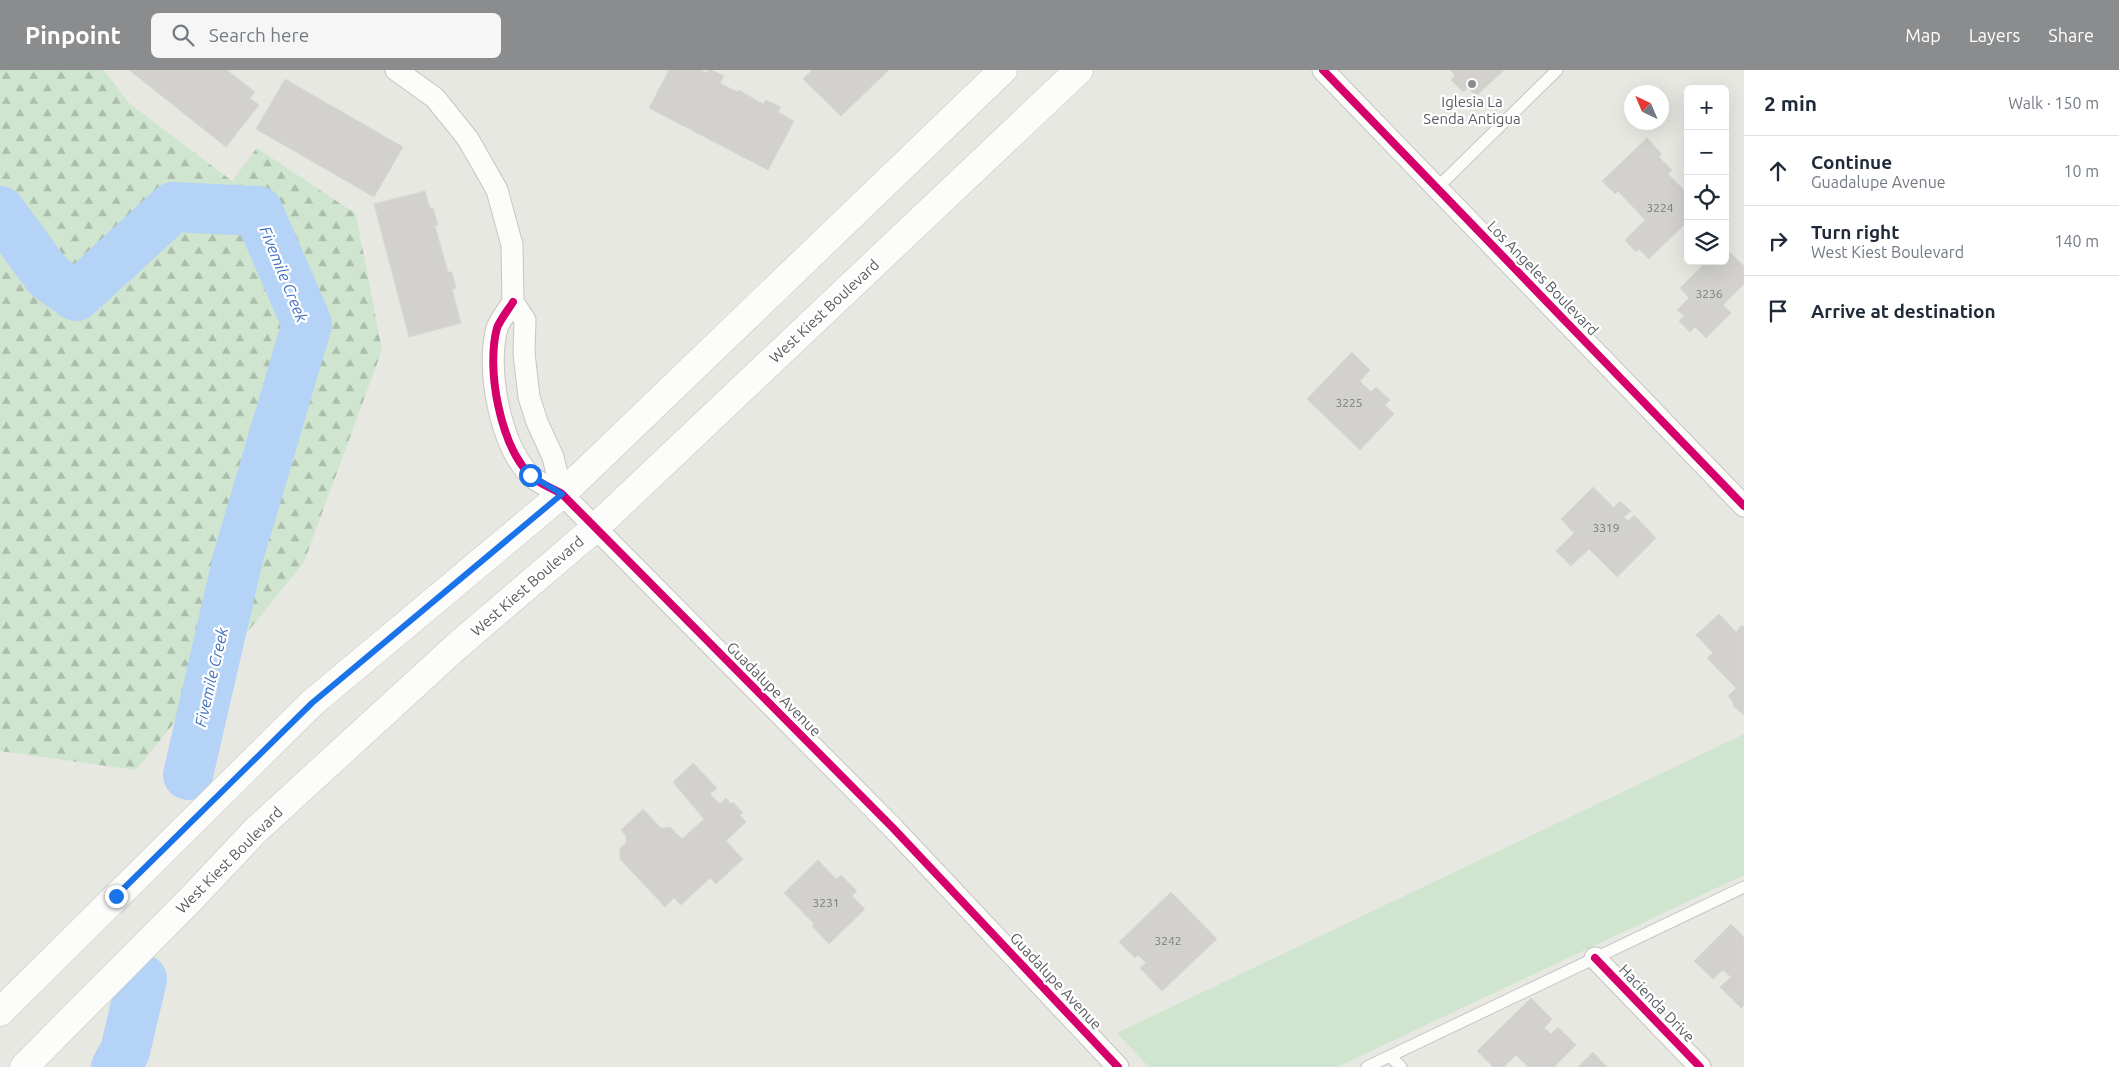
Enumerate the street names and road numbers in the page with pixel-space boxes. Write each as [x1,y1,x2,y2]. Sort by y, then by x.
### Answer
street label: Los Angeles Boulevard [1484,217,1602,339]
street label: West Kiest Boulevard [766,256,882,366]
street label: West Kiest Boulevard [467,533,587,639]
street label: Guadalupe Avenue [723,638,825,740]
street label: West Kiest Boulevard [172,803,286,917]
street label: Guadalupe Avenue [1007,929,1105,1033]
street label: Hacienda Drive [1616,961,1698,1045]

